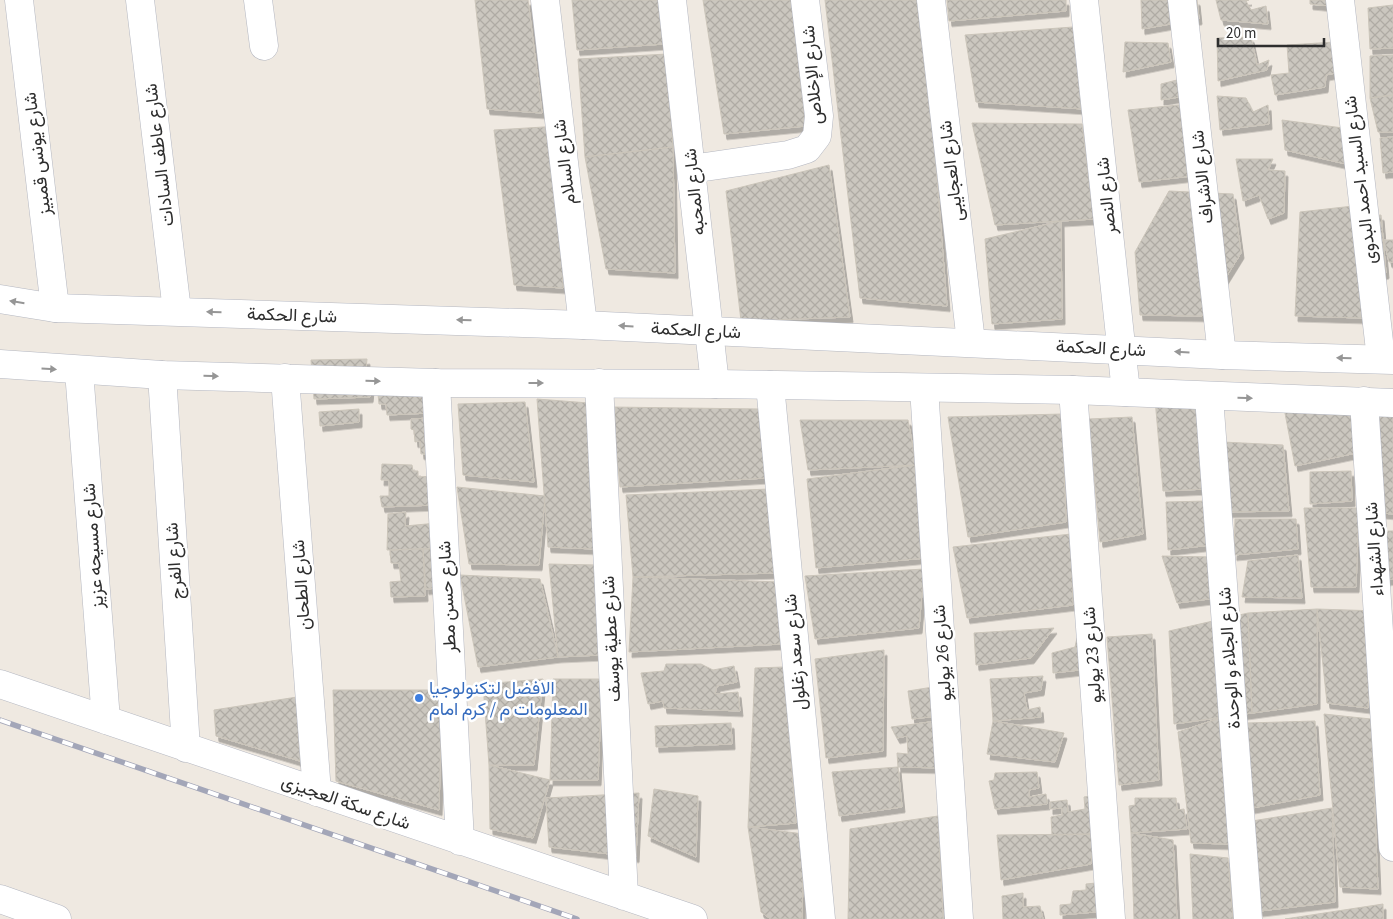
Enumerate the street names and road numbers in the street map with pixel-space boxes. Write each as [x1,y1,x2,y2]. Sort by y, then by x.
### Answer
street label: شارع الإخلاص [796,24,829,126]
street label: شارع عاطف السادات [138,82,181,228]
street label: شارع يونس قمبيز [18,91,58,218]
street label: شارع السيد احمد البدوى [1338,94,1383,266]
street label: شارع السلام [547,118,582,206]
street label: شارع العجايبى [933,119,970,223]
street label: شارع الاشراف [1185,129,1220,225]
street label: شارع المحبه [678,147,711,237]
street label: شارع النصر [1090,156,1123,237]
street label: شارع الحكمة [246,301,338,330]
street label: شارع الحكمة [650,316,742,345]
street label: شارع الحكمة [1055,334,1147,363]
street label: شارع مسيحه عزيز [77,482,110,611]
street label: شارع الشهداء [1359,501,1390,597]
street label: شارع الفرج [159,522,190,600]
street label: شارع الطحان [286,539,317,631]
street label: شارع حسن مطر [432,540,463,655]
street label: شارع عطية يوسف [596,575,627,703]
street label: شارع الجلاء و الوحدة [1212,586,1247,730]
street label: شارع سعد زغلول [778,593,813,711]
street label: شارع 26 يوليو [927,604,958,702]
street label: شارع 23 يوليو [1077,606,1108,704]
street label: شارع سكة العجيزى [278,769,414,836]

